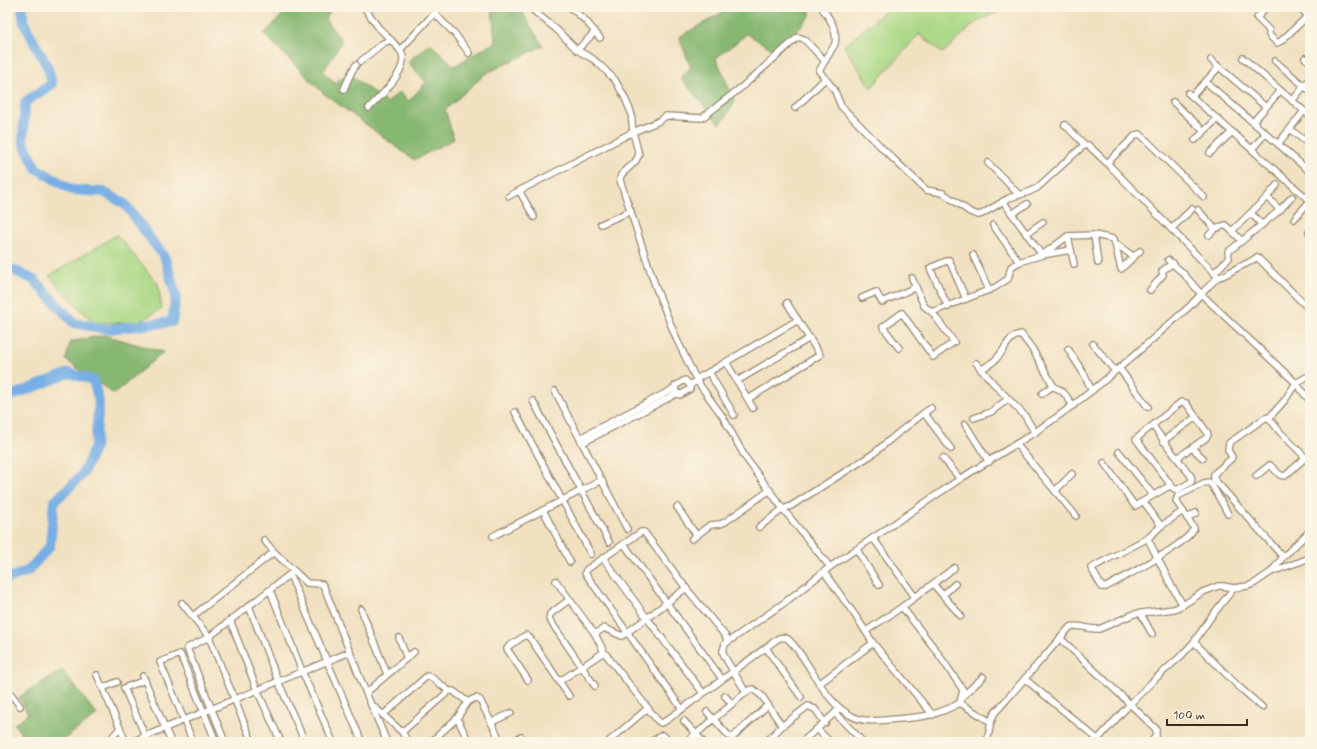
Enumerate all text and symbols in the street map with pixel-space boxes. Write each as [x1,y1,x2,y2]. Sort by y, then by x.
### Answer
scale bar [1167,701,1247,727]
text: 100 m [1173,708,1205,724]

